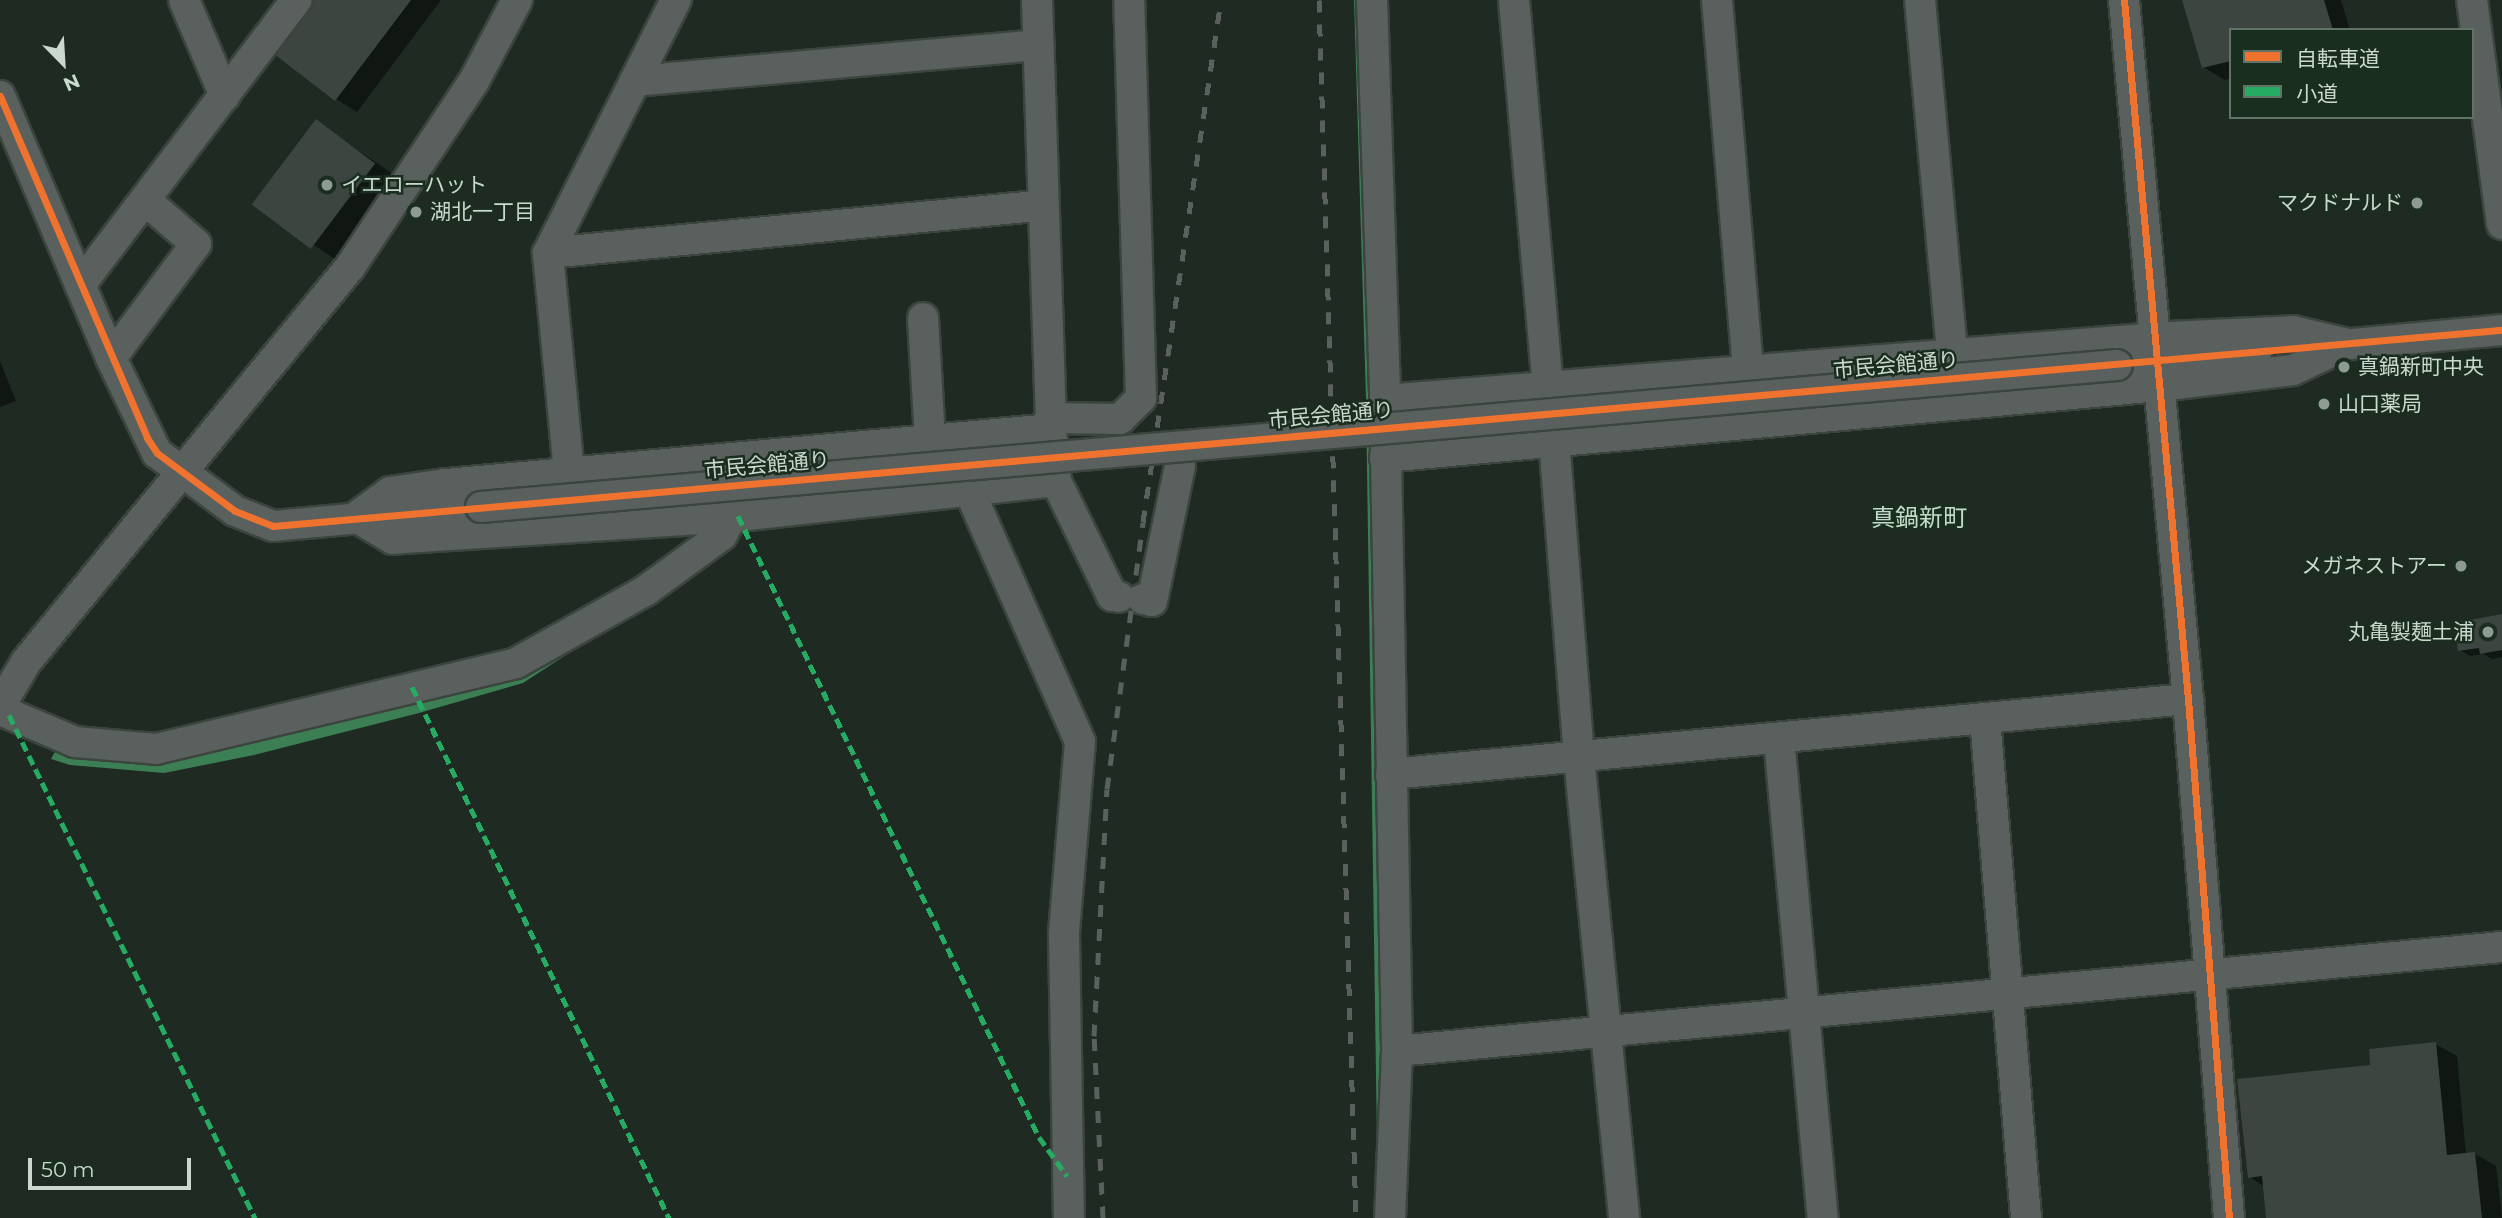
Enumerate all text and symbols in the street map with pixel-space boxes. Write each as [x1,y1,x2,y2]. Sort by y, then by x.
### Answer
north arrow [28,28,98,98]
legend [2229,28,2474,119]
text: 自転車道 [2296,46,2380,71]
text: N [60,69,83,96]
text: 小道 [2296,81,2338,106]
place label: イエローハット [341,172,488,198]
marker: イエローハット [319,177,335,193]
place label: マクドナルド [2277,190,2403,216]
marker: マクドナルド [2409,195,2425,211]
place label: 湖北一丁目 [430,199,535,225]
marker: 湖北一丁目 [408,204,424,220]
street label: 市民会館通り [1832,347,1960,383]
place label: 真鍋新町中央 [2358,354,2484,380]
marker: 真鍋新町中央 [2336,359,2352,375]
place label: 山口薬局 [2338,391,2422,417]
marker: 山口薬局 [2316,396,2332,412]
street label: 市民会館通り [1267,397,1395,433]
street label: 市民会館通り [703,447,831,483]
district label: 真鍋新町 [1871,504,1967,532]
place label: メガネストアー [2301,553,2447,579]
marker: メガネストアー [2453,558,2469,574]
place label: 丸亀製麺土浦 [2348,619,2474,645]
marker: 丸亀製麺土浦 [2480,624,2496,640]
scale bar [32,1144,194,1188]
text: 50 m [41,1157,95,1182]

